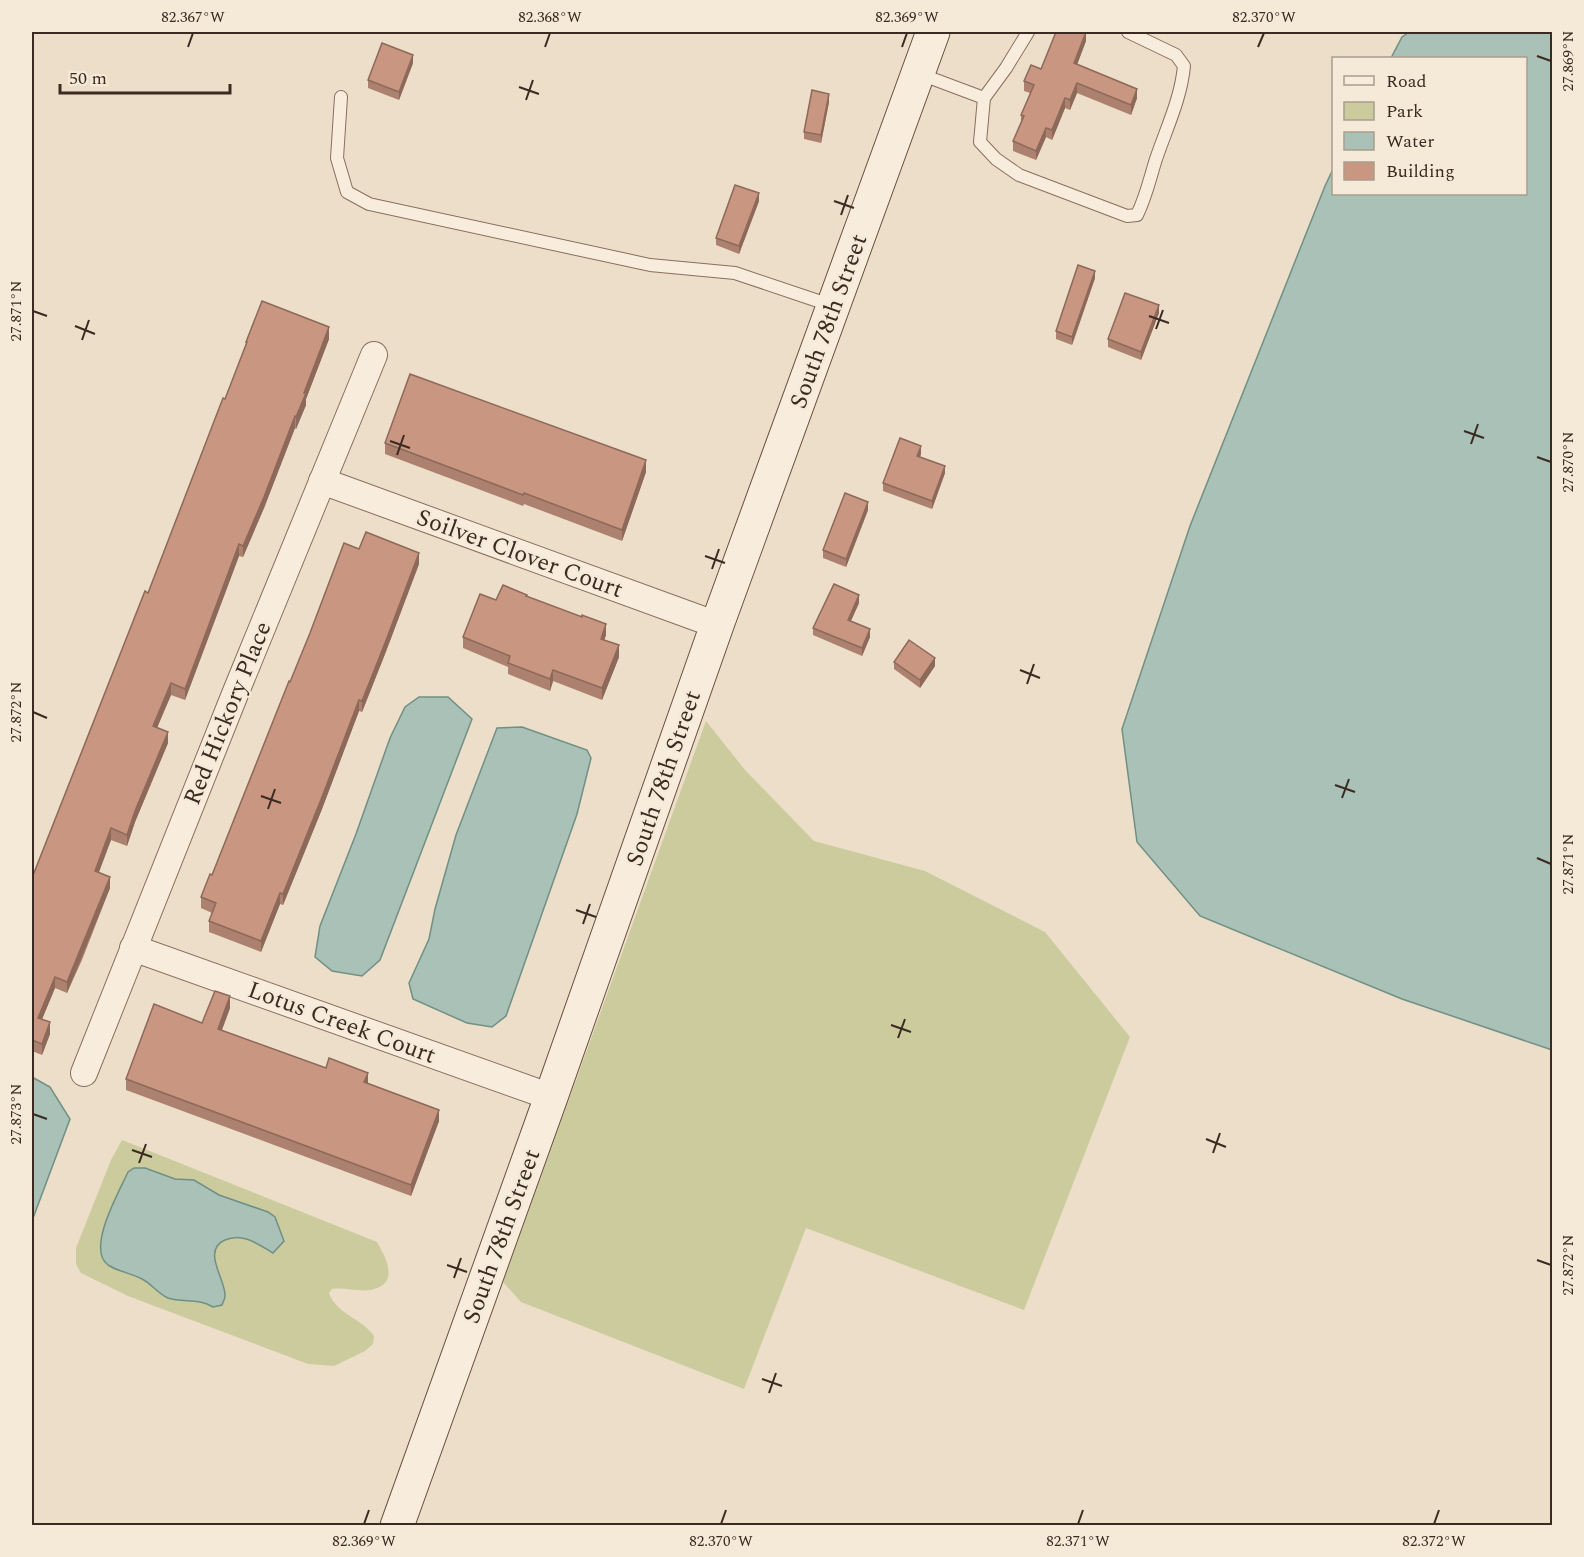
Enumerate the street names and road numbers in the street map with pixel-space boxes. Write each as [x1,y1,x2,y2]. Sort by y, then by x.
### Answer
street label: South 78th Street [781,229,877,414]
street label: Soilver Clover Court [411,500,628,608]
street label: Red Hickory Place [175,616,281,811]
street label: South 78th Street [617,686,711,871]
street label: Lotus Creek Court [243,972,441,1074]
street label: South 78th Street [454,1144,550,1329]

